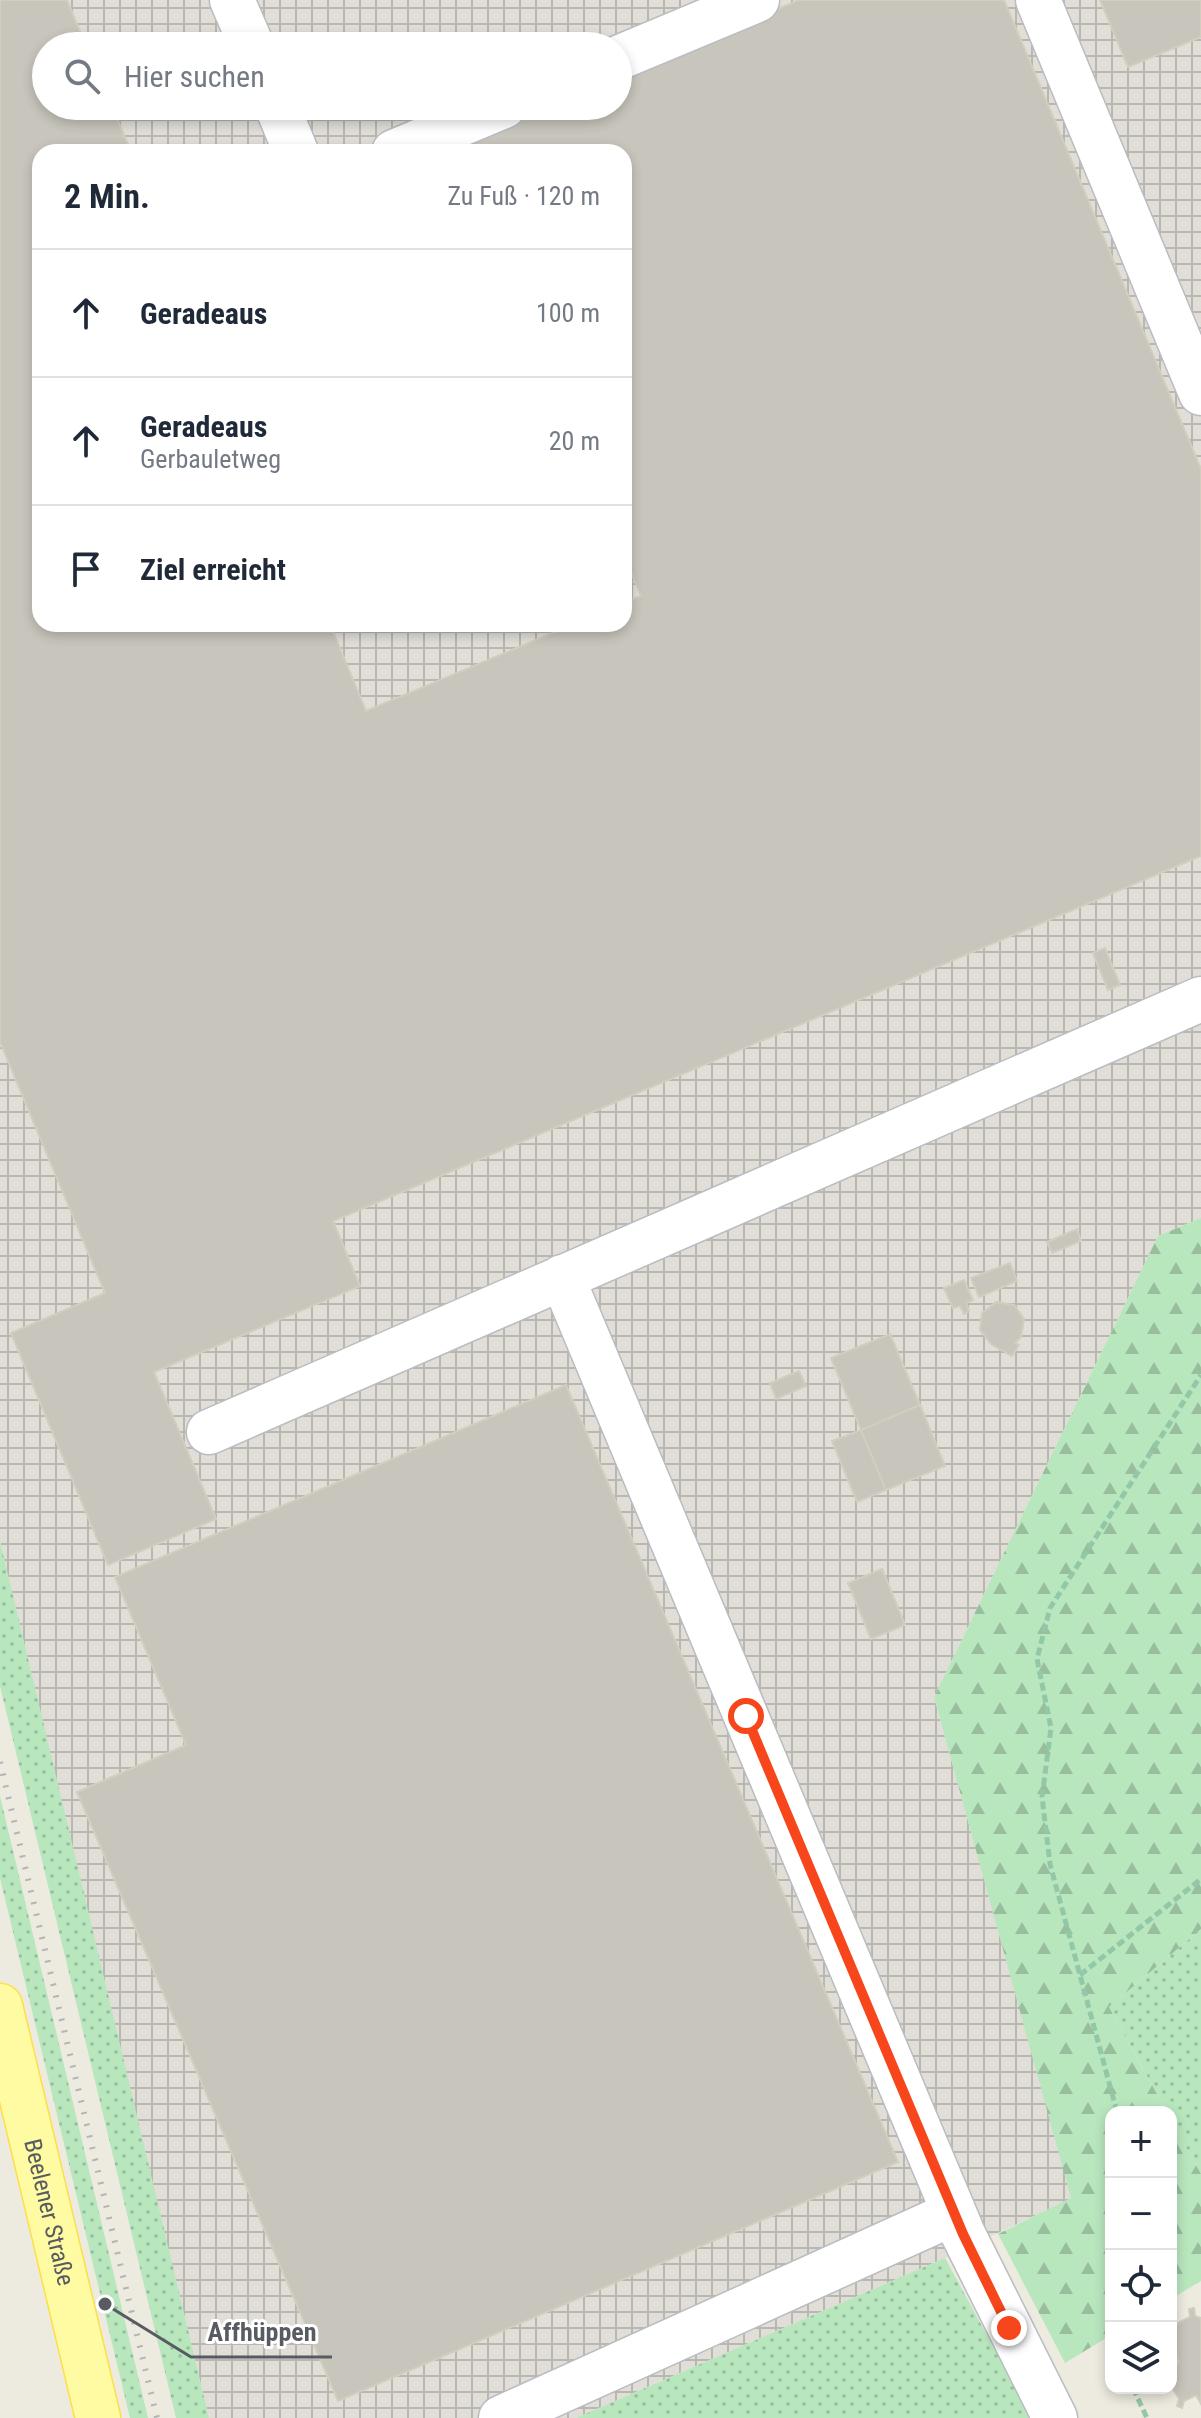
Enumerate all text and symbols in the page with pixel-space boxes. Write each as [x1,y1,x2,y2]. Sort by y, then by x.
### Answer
search box [32,32,632,120]
icon: search [60,54,104,98]
text: Hier suchen [124,59,265,94]
text: 2 Min. [64,176,150,216]
text: Zu Fuß · 120 m [447,181,600,211]
icon: ahead [64,291,108,335]
text: Geradeaus [140,296,267,331]
text: 100 m [536,298,600,328]
text: Geradeaus [140,409,267,444]
icon: ahead [64,419,108,463]
text: 20 m [549,426,600,456]
text: Gerbauletweg [140,444,281,474]
icon: arrive [64,547,108,591]
text: Ziel erreicht [140,552,286,587]
route start [728,1698,764,1734]
map controls [1105,2106,1177,2394]
button: + [1105,2106,1177,2178]
street label: Beelener Straße [18,2136,80,2288]
button: − [1105,2178,1177,2250]
button: locate [1105,2250,1177,2322]
callout: Affhüppen [191,2307,332,2357]
route end [991,2310,1027,2346]
text: Affhüppen [207,2317,317,2347]
button: layers [1105,2322,1177,2394]

